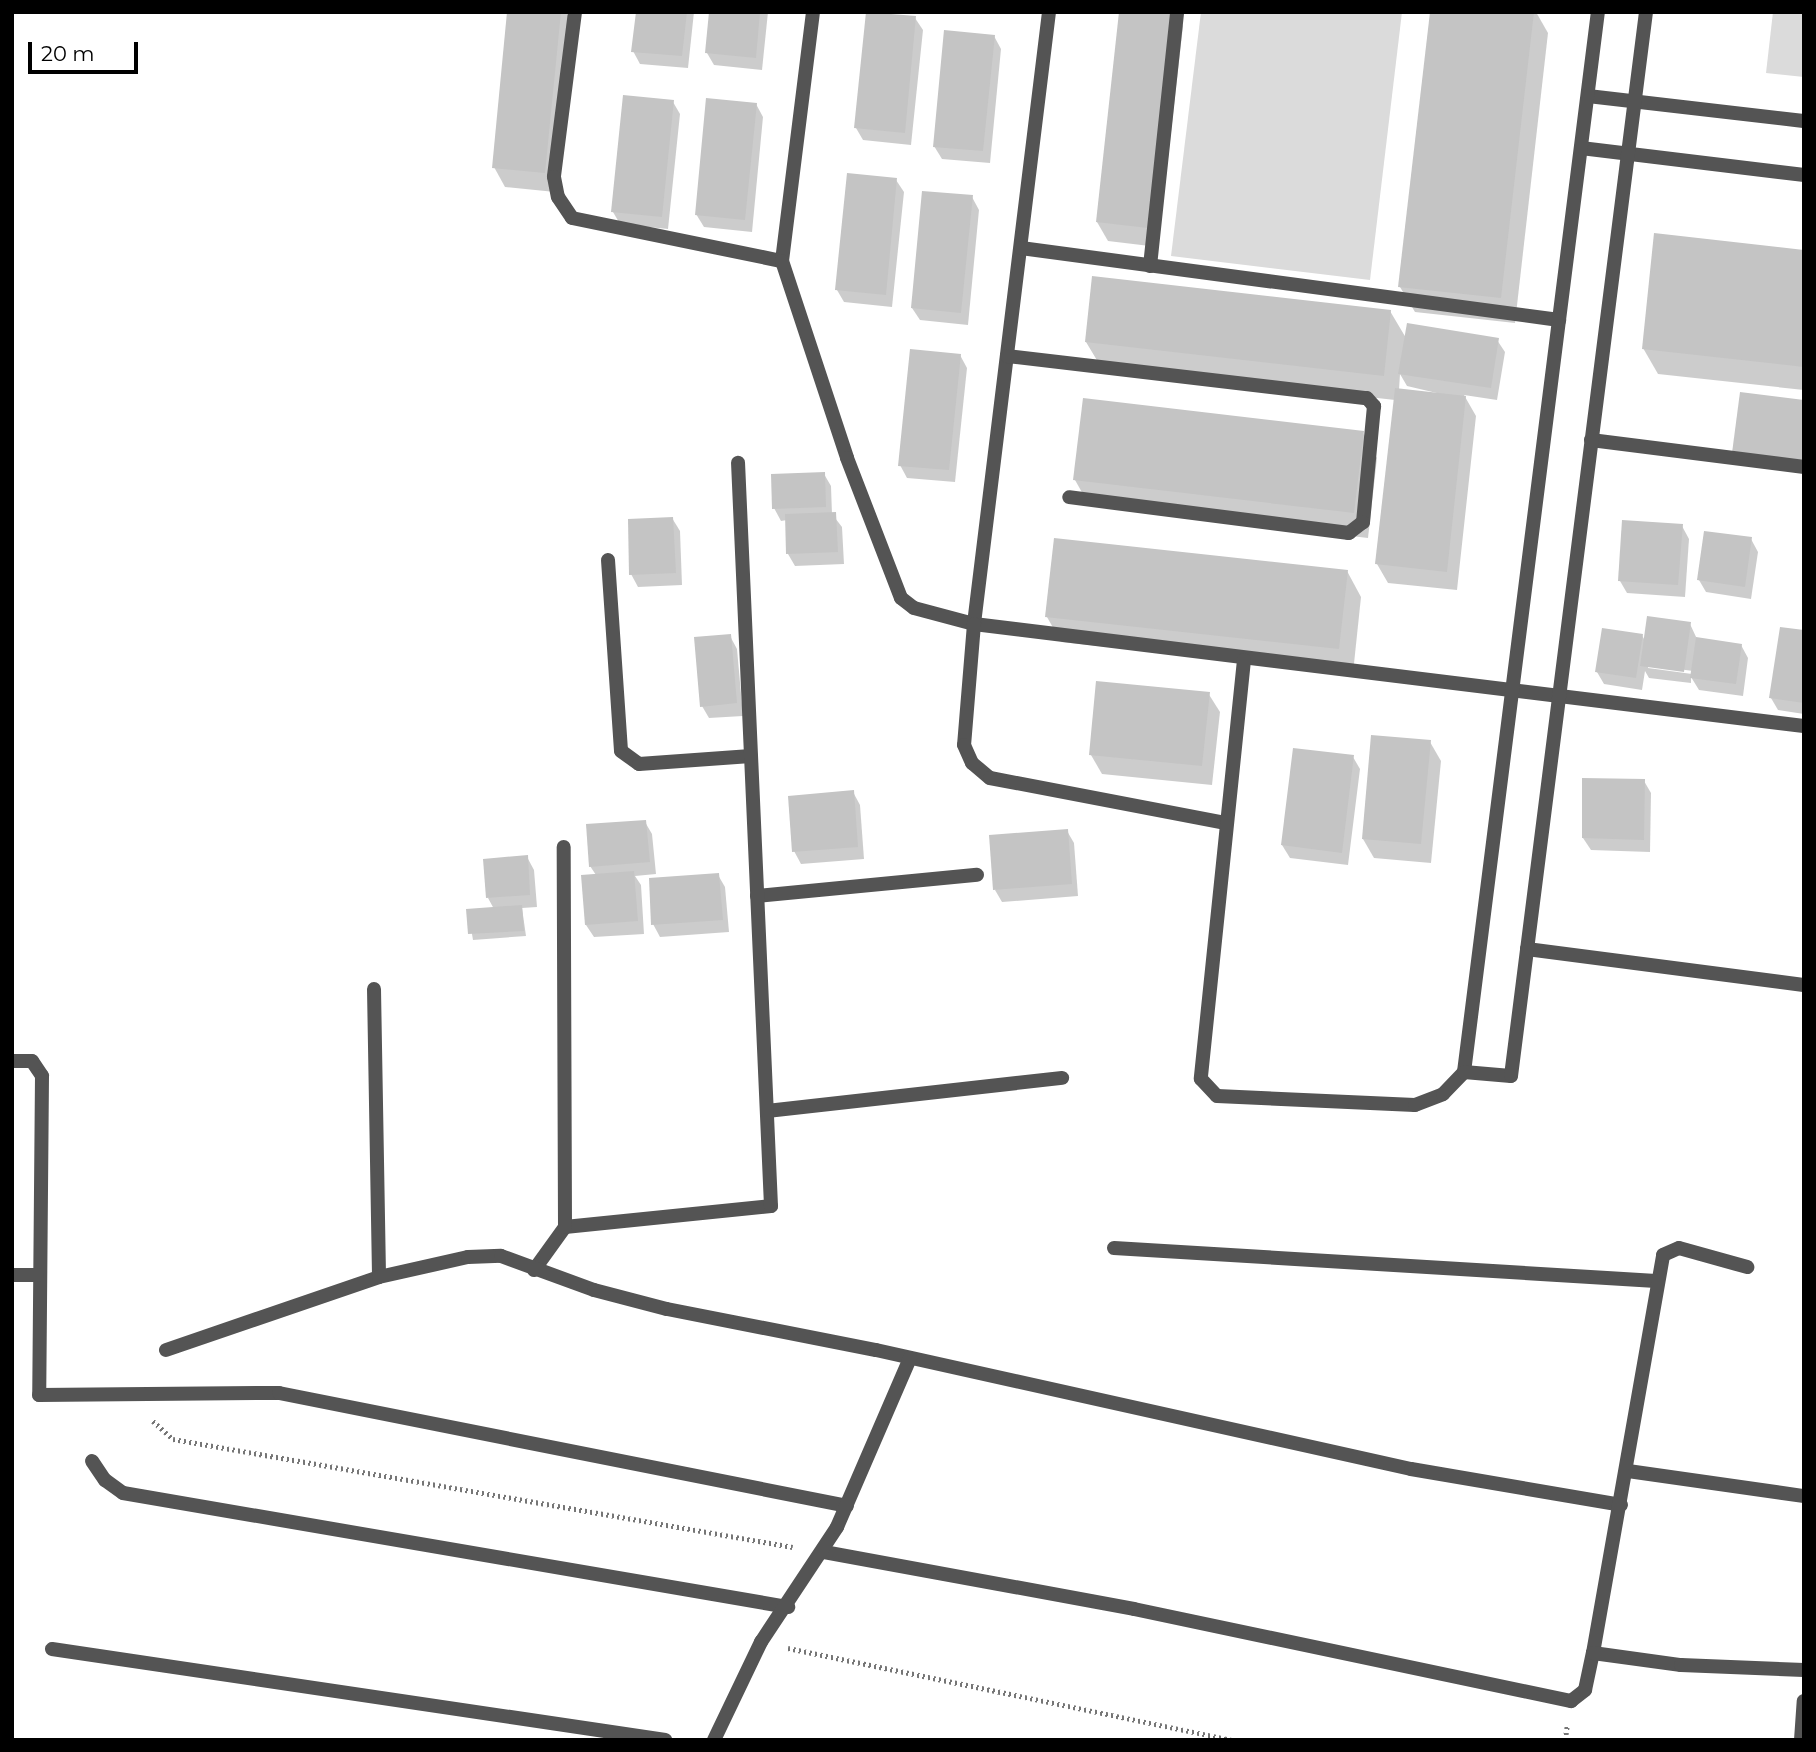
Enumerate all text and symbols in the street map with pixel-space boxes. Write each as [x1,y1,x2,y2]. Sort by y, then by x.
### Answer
scale bar [32,28,142,72]
text: 20 m [41,41,95,66]

